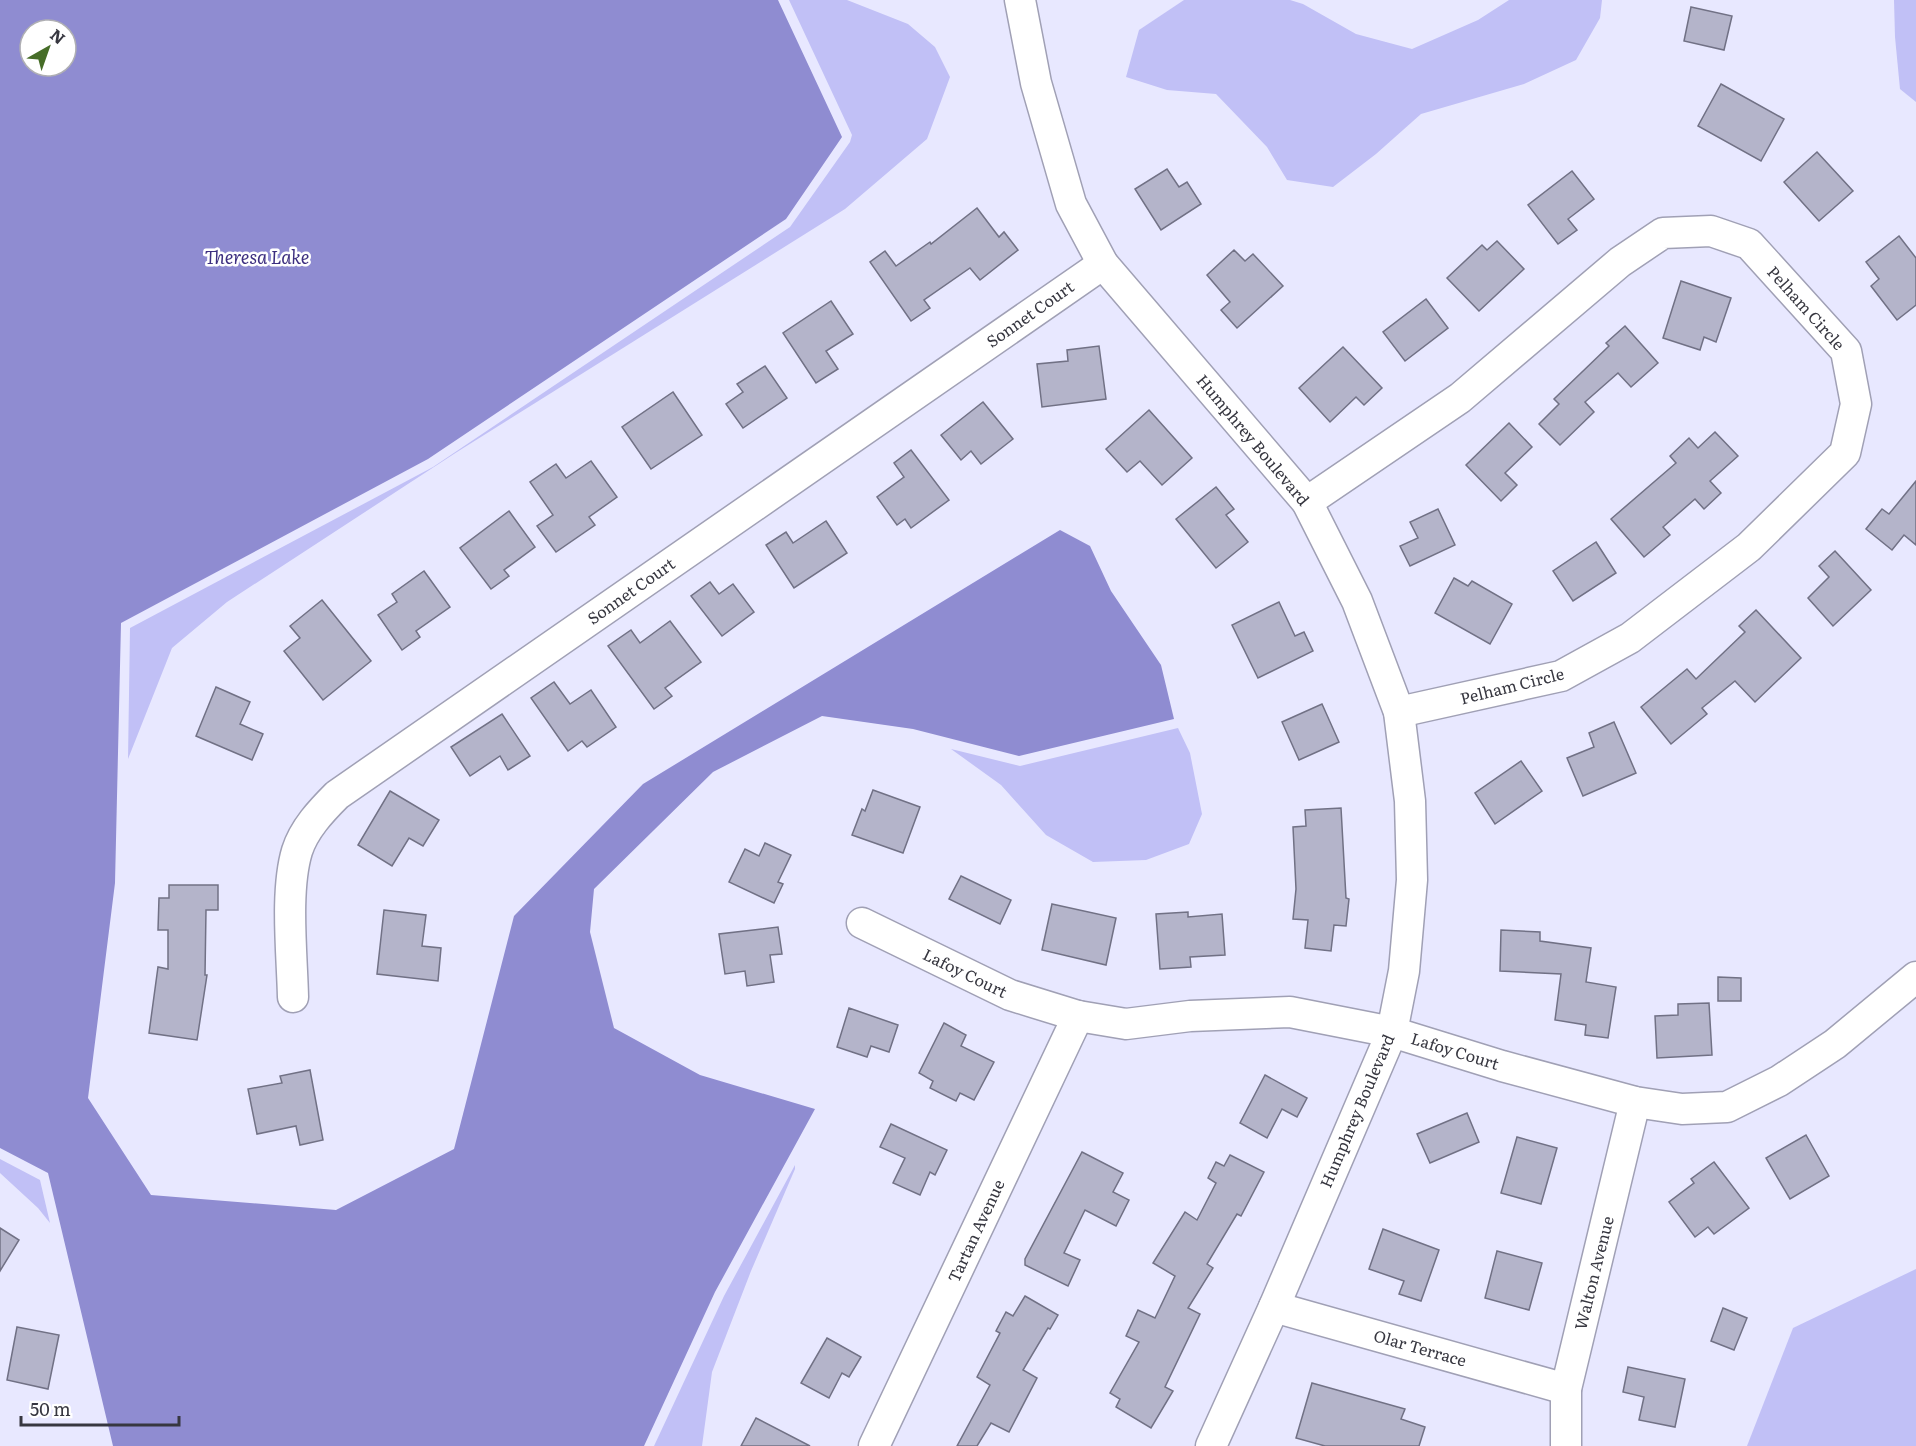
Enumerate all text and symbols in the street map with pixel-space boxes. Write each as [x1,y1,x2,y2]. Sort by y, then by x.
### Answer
north arrow [18,18,78,78]
text: N [45,22,71,49]
water label: Theresa Lake [205,243,309,270]
street label: Pelham Circle [1762,260,1851,355]
street label: Sonnet Court [981,274,1079,352]
street label: Humphrey Boulevard [1192,369,1316,510]
street label: Sonnet Court [582,551,680,629]
street label: Pelham Circle [1457,661,1566,710]
street label: Lafoy Court [919,941,1012,1003]
street label: Lafoy Court [1408,1025,1503,1075]
street label: Humphrey Boulevard [1313,1030,1399,1191]
street label: Tartan Avenue [941,1175,1010,1286]
street label: Walton Avenue [1567,1213,1619,1332]
street label: Olar Terrace [1371,1322,1469,1372]
scale bar [21,1389,178,1427]
text: 50 m [30,1395,71,1422]

